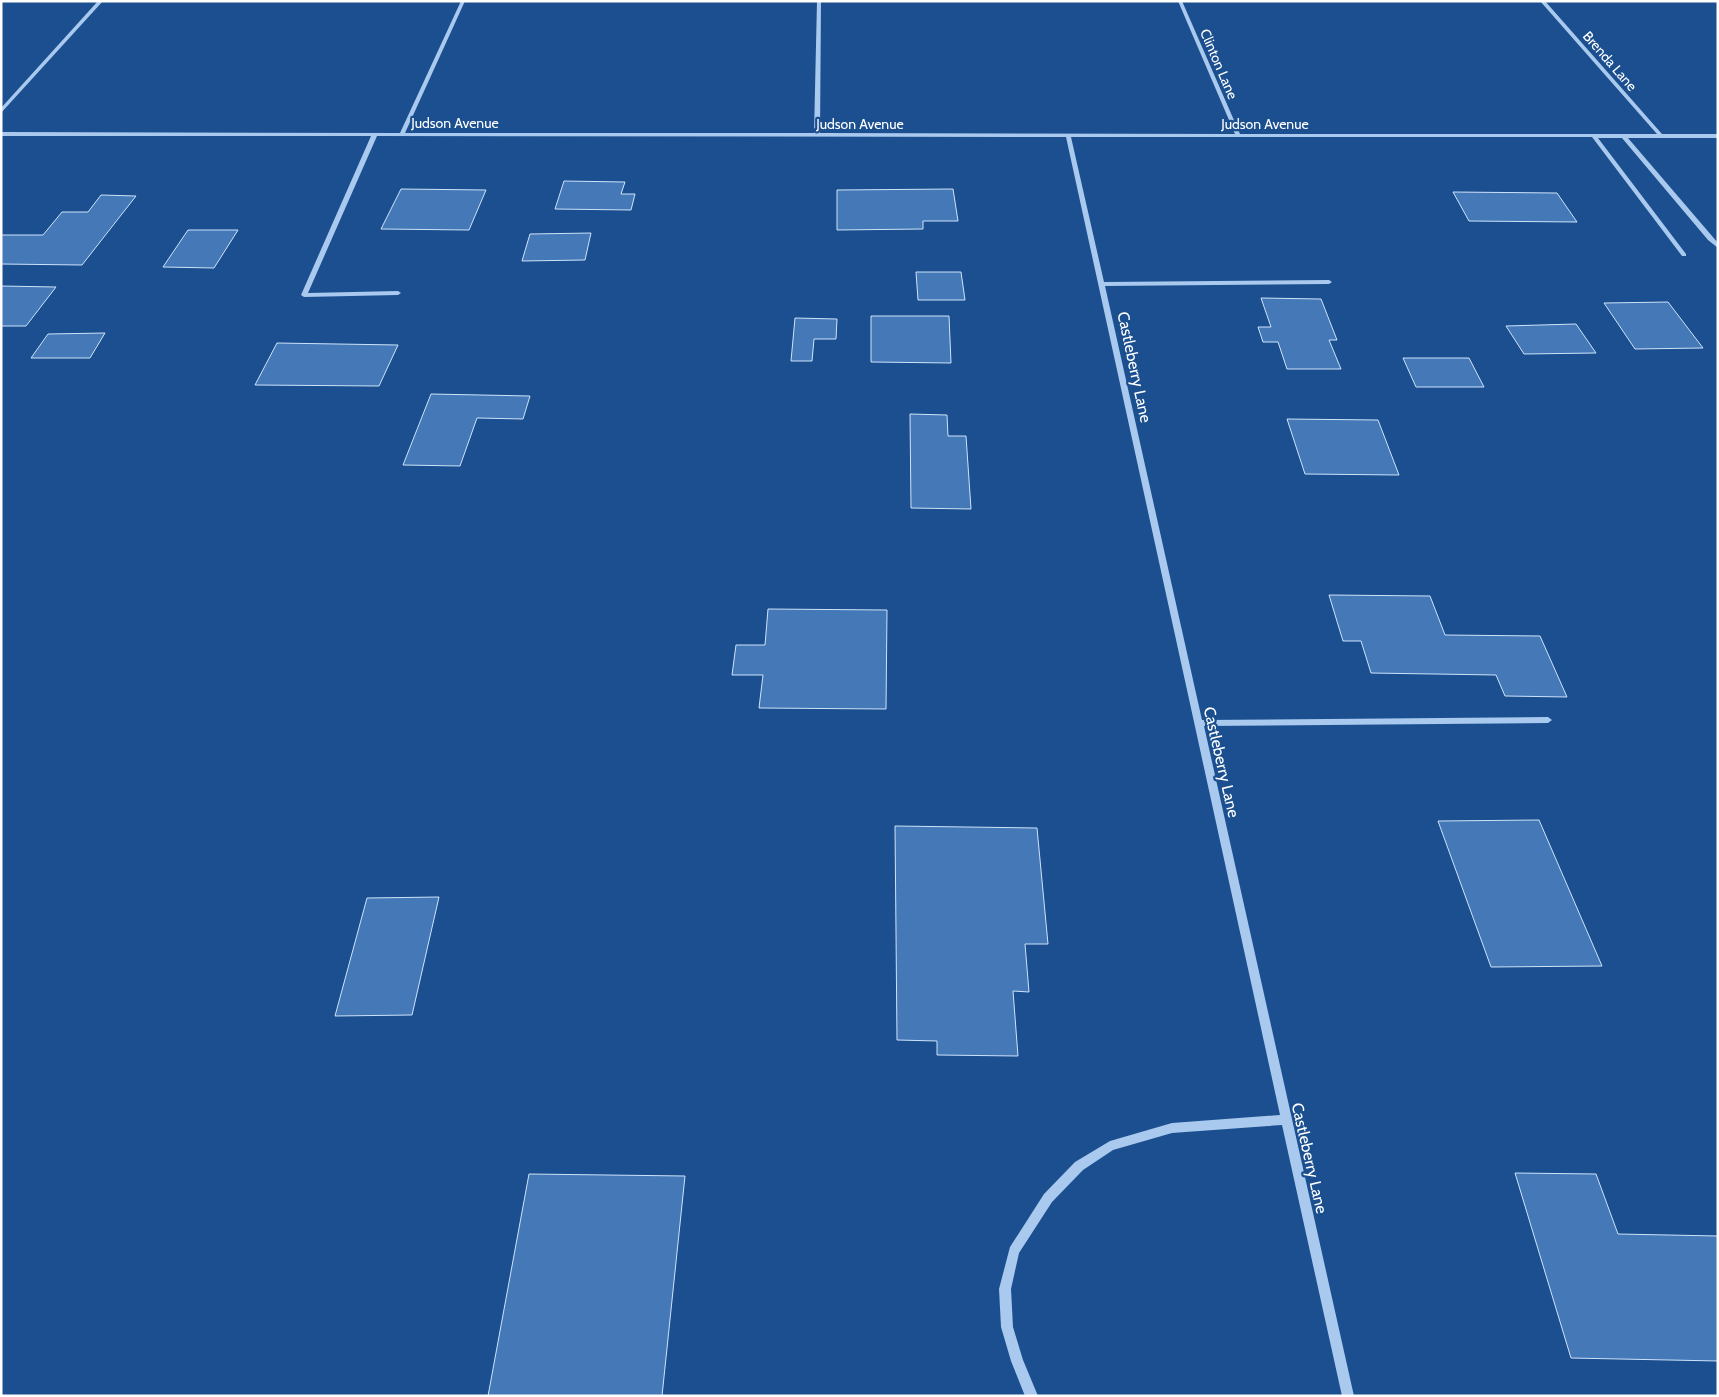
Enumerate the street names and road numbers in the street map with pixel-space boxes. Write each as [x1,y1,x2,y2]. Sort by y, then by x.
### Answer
street label: Clinton Lane [1196,26,1242,102]
street label: Brenda Lane [1579,27,1641,95]
street label: Judson Avenue [410,114,499,132]
street label: Judson Avenue [815,115,904,133]
street label: Judson Avenue [1220,115,1309,133]
street label: Castleberry Lane [1113,310,1156,424]
street label: Castleberry Lane [1200,705,1243,819]
street label: Castleberry Lane [1288,1101,1331,1215]

